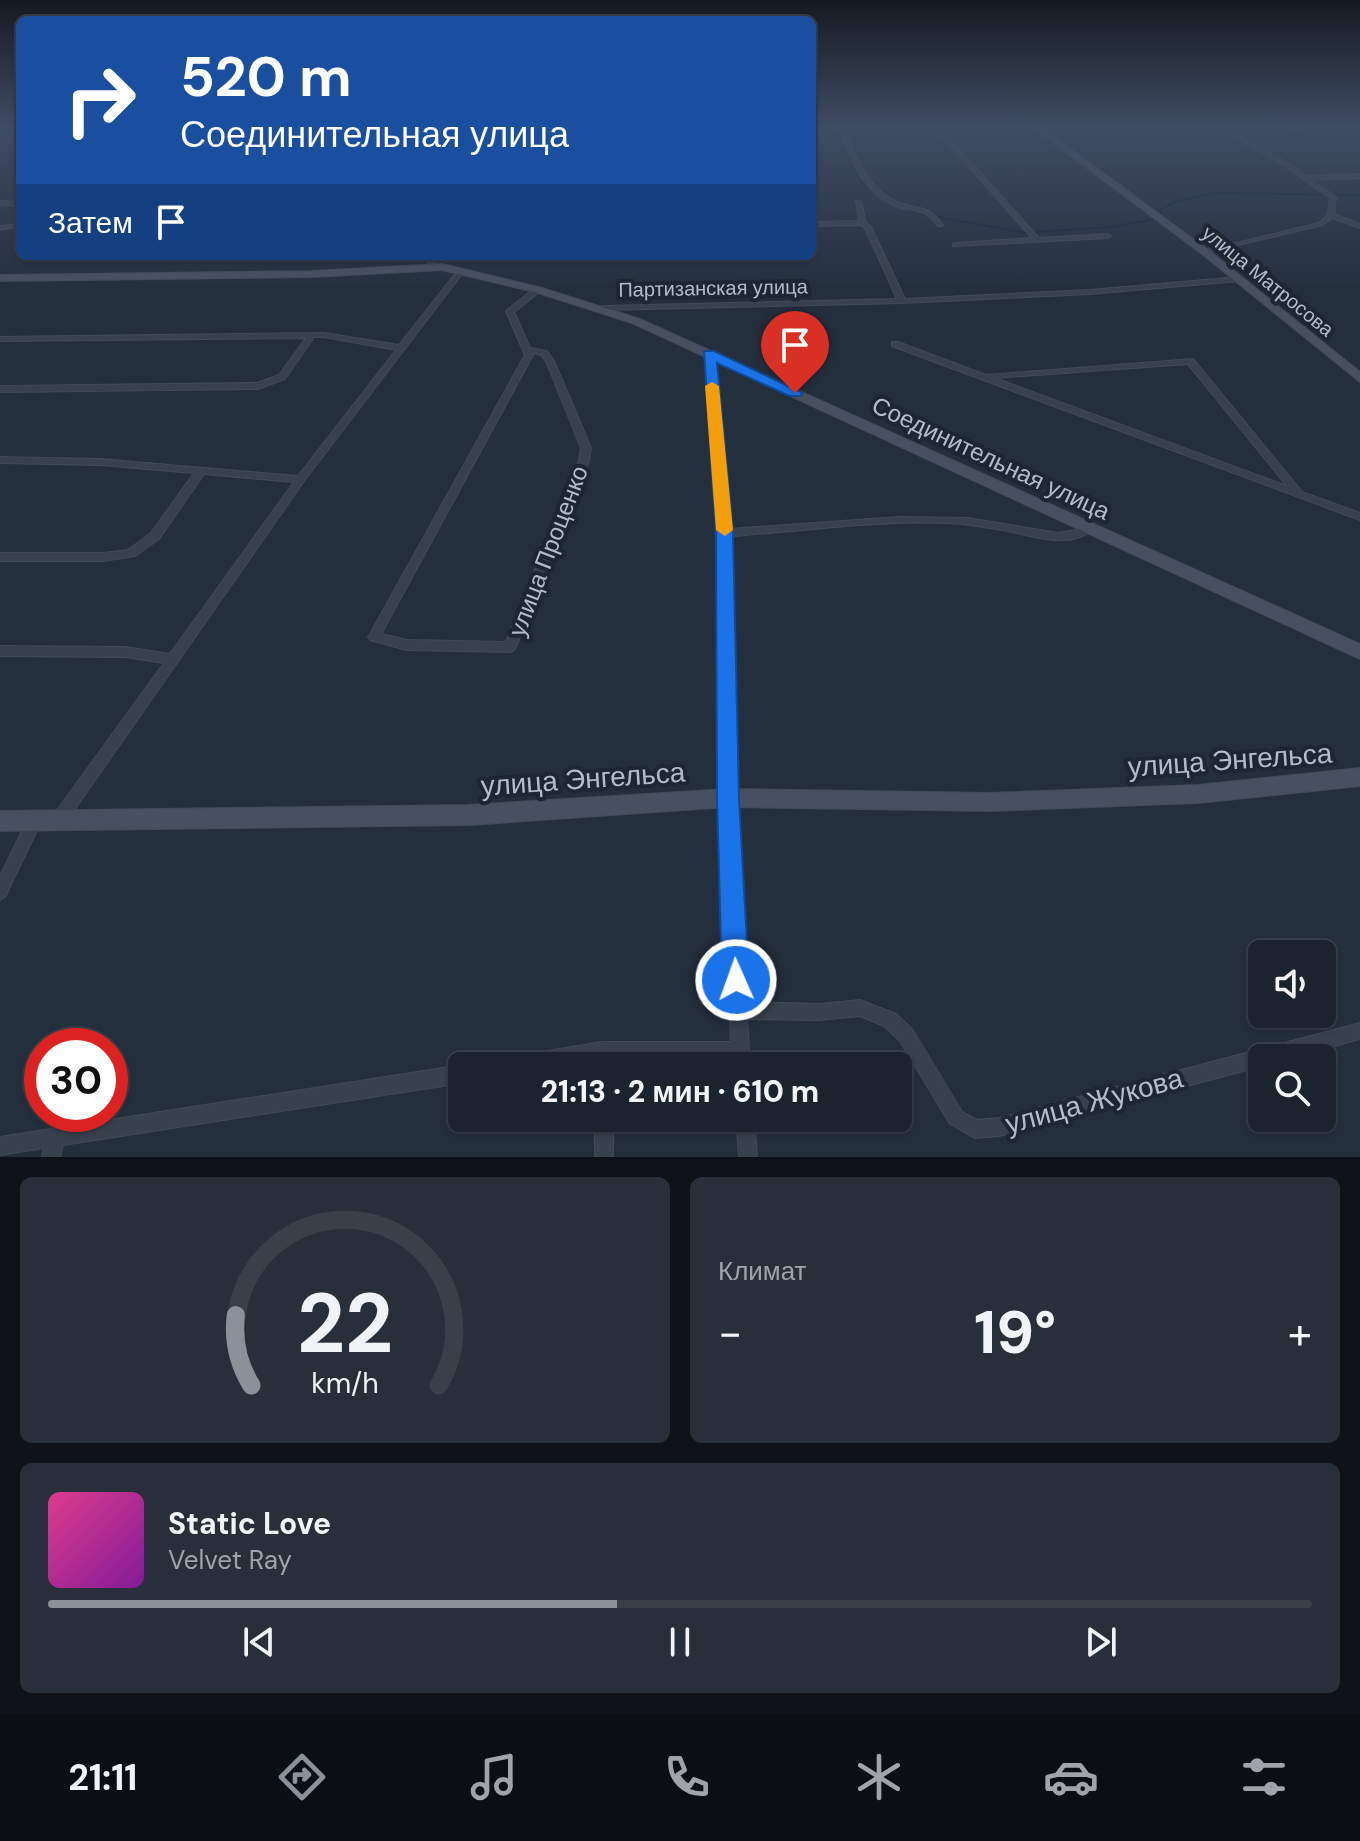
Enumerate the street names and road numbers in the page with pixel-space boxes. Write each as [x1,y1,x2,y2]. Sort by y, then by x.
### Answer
street label: улица Матросова [1197,220,1340,343]
street label: Партизанская улица [618,273,809,303]
street label: Соединительная улица [867,389,1116,527]
street label: улица Проценко [501,461,595,641]
street label: улица Энгельса [1127,734,1334,786]
street label: улица Энгельса [480,753,687,805]
street label: улица Жукова [1001,1059,1187,1142]

